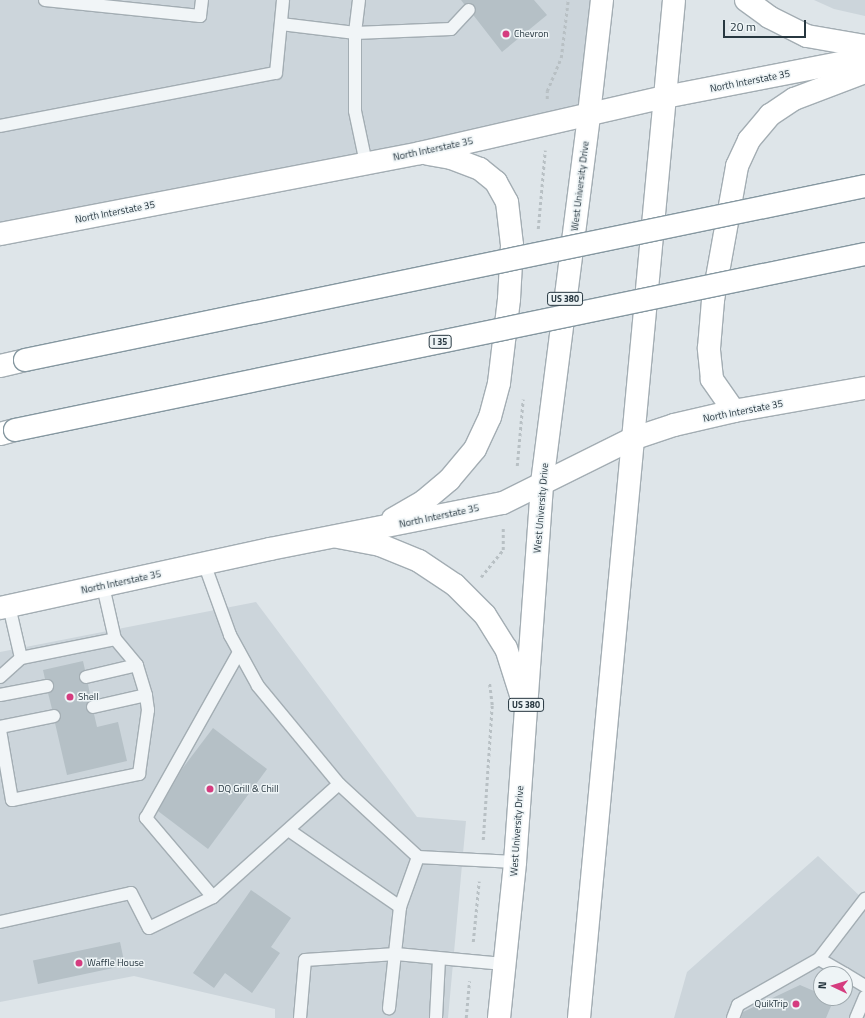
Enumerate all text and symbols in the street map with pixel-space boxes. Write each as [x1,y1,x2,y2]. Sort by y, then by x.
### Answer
scale bar [725,12,808,38]
text: 20 m [730,17,756,36]
place label: Chevron [514,28,549,40]
marker: Chevron [501,29,511,39]
street label: North Interstate 35 [709,67,791,95]
street label: North Interstate 35 [392,135,474,163]
street label: West University Drive [569,140,591,232]
street label: North Interstate 35 [74,198,156,226]
road number: US 380 [547,292,583,306]
road number: I 35 [428,335,452,349]
street label: North Interstate 35 [702,397,784,425]
street label: West University Drive [531,462,551,554]
street label: North Interstate 35 [398,502,480,530]
street label: North Interstate 35 [80,568,162,596]
place label: Shell [78,691,98,703]
marker: Shell [65,692,75,702]
road number: US 380 [508,698,544,712]
place label: DQ Grill & Chill [218,783,279,795]
marker: DQ Grill & Chill [205,784,215,794]
street label: West University Drive [508,785,526,877]
place label: Waffle House [87,957,144,969]
marker: Waffle House [74,958,84,968]
north arrow [813,966,853,1006]
text: N [814,981,830,990]
place label: QuikTrip [755,998,788,1010]
marker: QuikTrip [791,999,801,1009]

